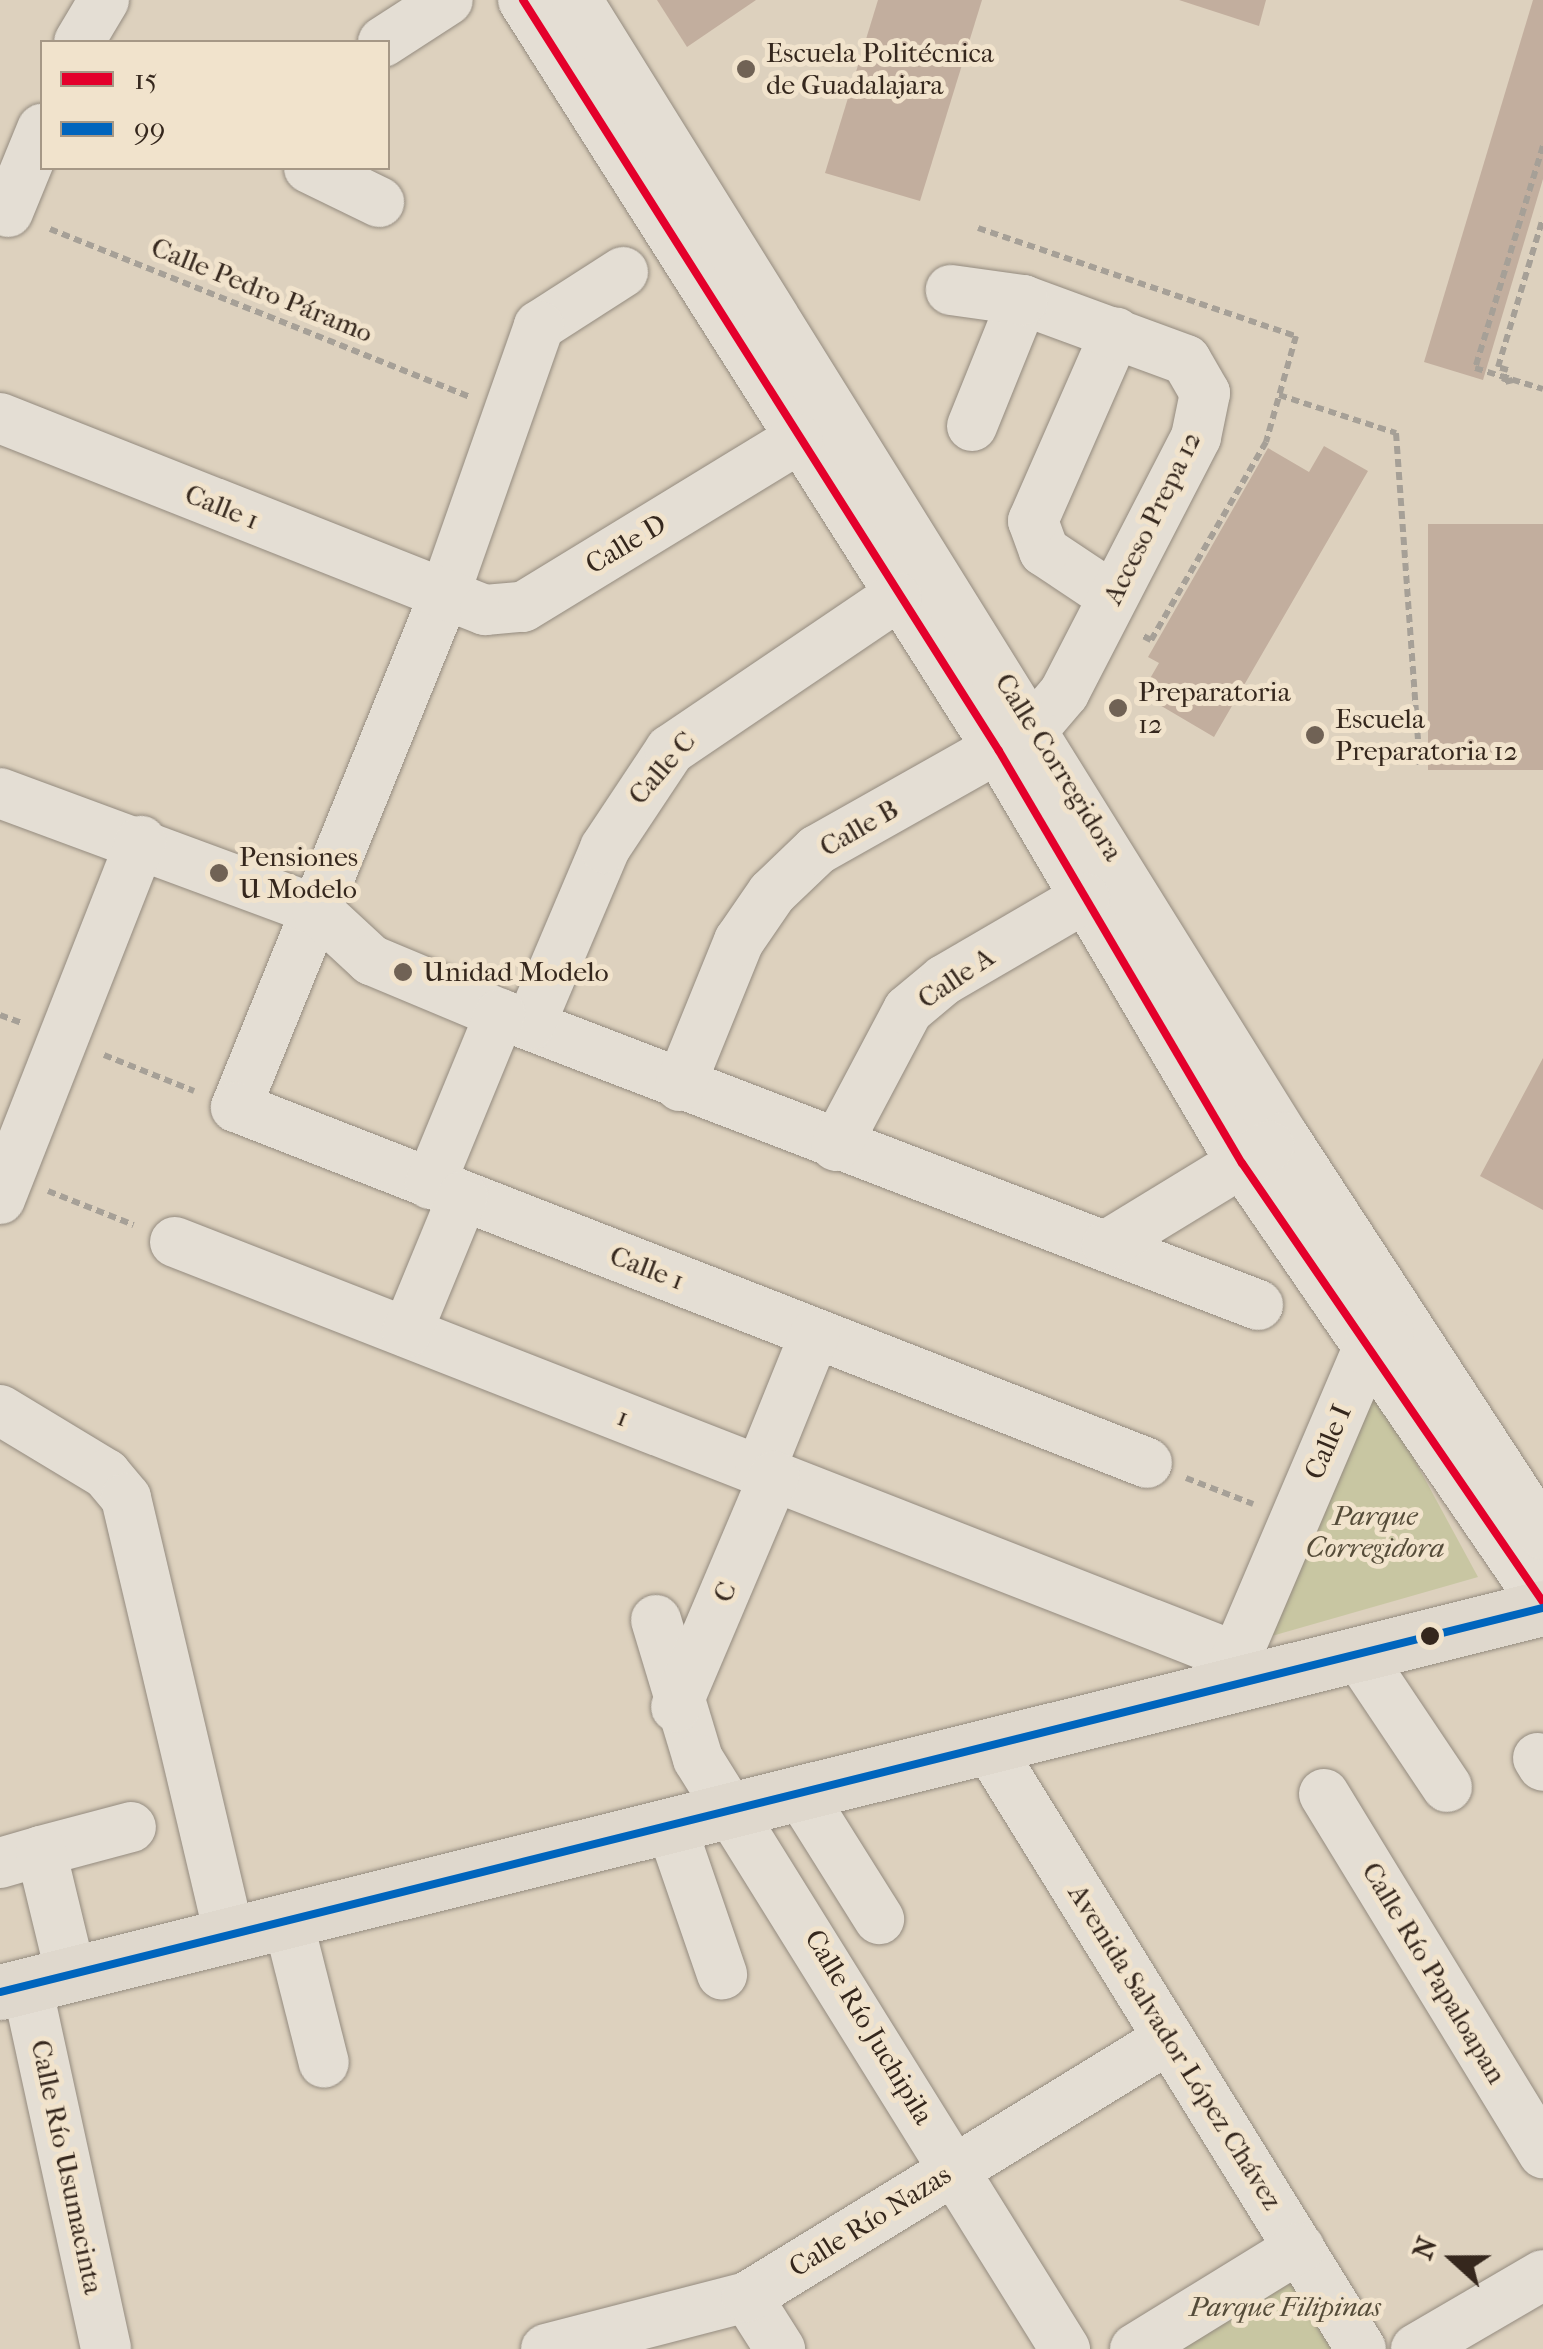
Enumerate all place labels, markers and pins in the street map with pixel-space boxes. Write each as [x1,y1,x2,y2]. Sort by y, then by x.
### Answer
place label: Escuela Politécnica de Guadalajara [766,36,994,102]
marker: Escuela Politécnica de Guadalajara [735,58,757,80]
place label: Preparatoria 12 [1138,675,1291,741]
marker: Preparatoria 12 [1107,697,1129,719]
place label: Escuela Preparatoria 12 [1335,702,1518,768]
marker: Escuela Preparatoria 12 [1304,724,1326,746]
place label: Pensiones U Modelo [239,840,358,906]
marker: Pensiones U Modelo [208,862,230,884]
place label: Unidad Modelo [423,955,609,989]
marker: Unidad Modelo [392,961,414,983]
unlabelled marker [1420,1626,1440,1646]

